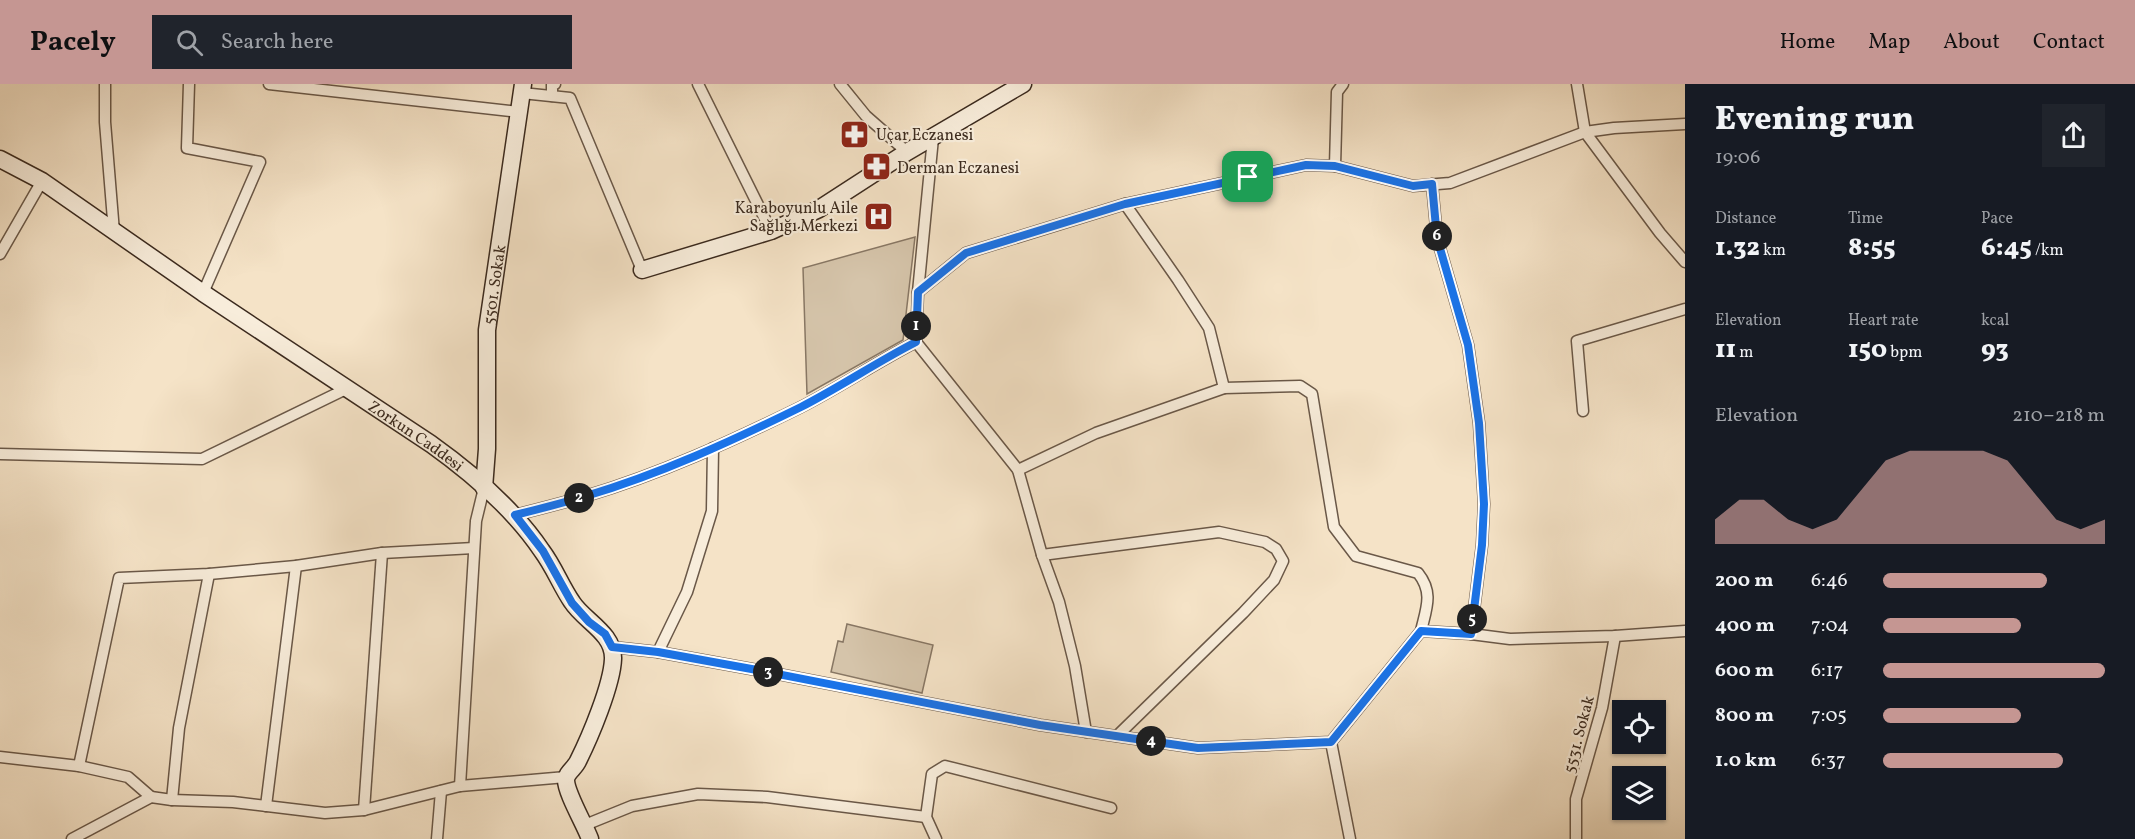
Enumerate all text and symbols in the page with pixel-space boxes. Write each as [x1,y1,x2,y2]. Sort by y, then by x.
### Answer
search box [152,15,572,69]
text: Pacely [30,23,116,62]
icon: search [173,26,206,59]
text: Search here [221,27,334,58]
text: Home [1780,28,1835,57]
text: Map [1868,28,1910,57]
text: About [1943,28,2000,57]
text: Contact [2033,28,2105,57]
text: Evening run [1715,98,1914,144]
button: share [2042,104,2105,167]
pharmacy icon: Uçar Eczanesi [839,118,871,150]
place label: Uçar Eczanesi [876,125,974,147]
text: 19:06 [1715,144,1760,172]
pharmacy icon: Derman Eczanesi [860,151,892,183]
pin [1222,151,1273,202]
place label: Derman Eczanesi [897,158,1020,180]
icon: arrive [1231,160,1264,193]
place label: Karaboyunlu Aile Sağlığı Merkezi [735,198,858,238]
hospital icon: Karaboyunlu Aile Sağlığı Merkezi [863,200,895,232]
text: Distance [1715,208,1776,230]
text: Time [1848,208,1883,230]
text: Pace [1981,208,2013,230]
pin: 6 [1422,221,1452,251]
text: 6 [1433,225,1441,247]
text: 1.32 [1715,230,1760,266]
text: 8:55 [1848,230,1896,266]
text: 6:45 [1981,230,2032,266]
text: km [1760,240,1786,262]
text: /km [2032,240,2064,262]
street label: 5501. Sokak [479,243,512,326]
text: Elevation [1715,310,1782,332]
text: Heart rate [1848,310,1919,332]
text: kcal [1981,310,2009,332]
pin: 1 [901,311,931,341]
text: 1 [913,315,919,337]
text: 11 [1715,332,1736,368]
text: 150 [1848,332,1887,368]
text: 93 [1981,332,2009,368]
text: m [1736,342,1754,364]
text: bpm [1887,342,1922,364]
street label: Zorkun Caddesi [363,396,468,478]
text: Elevation [1715,402,1798,430]
text: 210–218 m [2012,402,2105,430]
pin: 2 [564,483,594,513]
text: 2 [575,487,583,509]
text: 200 m [1715,567,1773,595]
text: 6:46 [1811,567,1848,595]
pin: 5 [1457,604,1487,634]
text: 5 [1468,608,1476,630]
text: 400 m [1715,612,1775,640]
text: 7:04 [1811,612,1849,640]
pin: 3 [753,657,783,687]
text: 600 m [1715,657,1774,685]
text: 6:17 [1811,657,1843,685]
text: 3 [764,661,772,683]
street label: 5531. Sokak [1559,693,1601,776]
map controls [1612,700,1666,820]
button: locate [1612,700,1666,754]
text: 800 m [1715,702,1774,730]
text: 7:05 [1811,702,1847,730]
pin: 4 [1136,726,1166,756]
text: 4 [1146,730,1156,752]
text: 1.0 km [1715,747,1777,775]
text: 6:37 [1811,747,1846,775]
button: layers [1612,766,1666,820]

